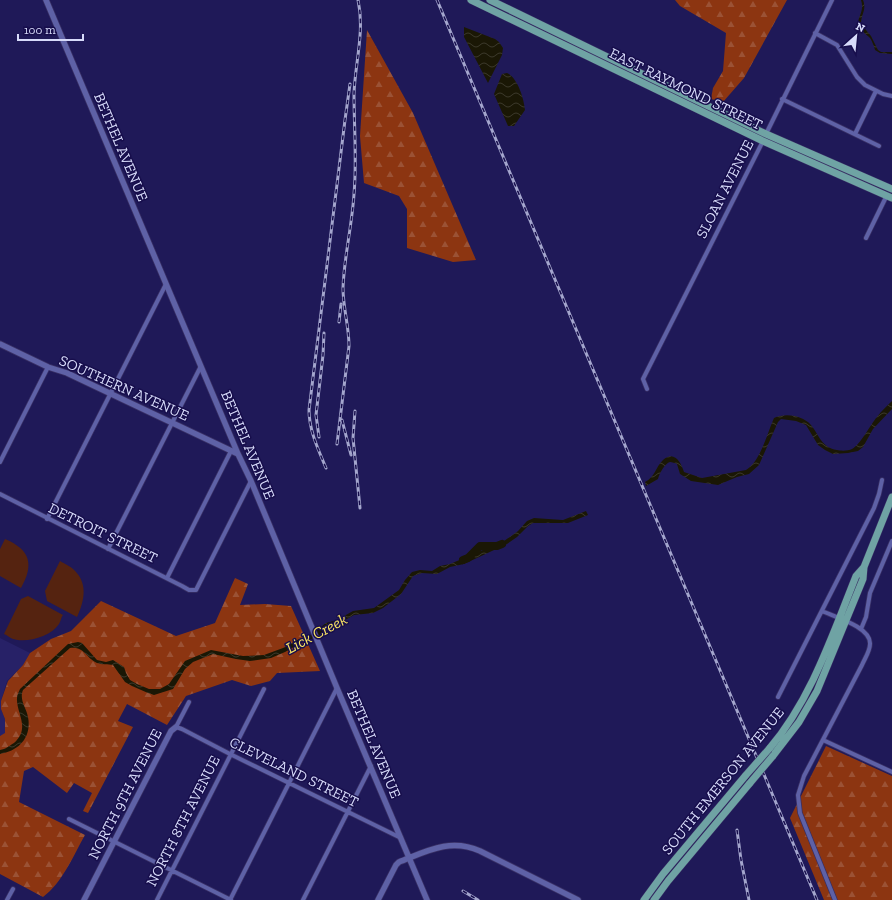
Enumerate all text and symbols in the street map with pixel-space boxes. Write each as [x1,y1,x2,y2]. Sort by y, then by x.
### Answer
scale bar [18,16,83,42]
north arrow [836,16,876,56]
text: N [854,20,868,36]
text: 100 m [24,23,56,37]
street label: EAST RAYMOND STREET [606,44,766,134]
street label: BETHEL AVENUE [90,90,152,204]
street label: SLOAN AVENUE [692,137,758,241]
street label: SOUTHERN AVENUE [56,351,192,425]
street label: BETHEL AVENUE [217,388,279,502]
street label: DETROIT STREET [45,499,161,567]
water label: Lick Creek [282,609,350,657]
street label: BETHEL AVENUE [343,687,405,801]
street label: SOUTH EMERSON AVENUE [658,704,788,858]
street label: NORTH 9TH AVENUE [84,726,166,862]
street label: CLEVELAND STREET [226,733,362,811]
street label: NORTH 8TH AVENUE [142,752,224,889]

